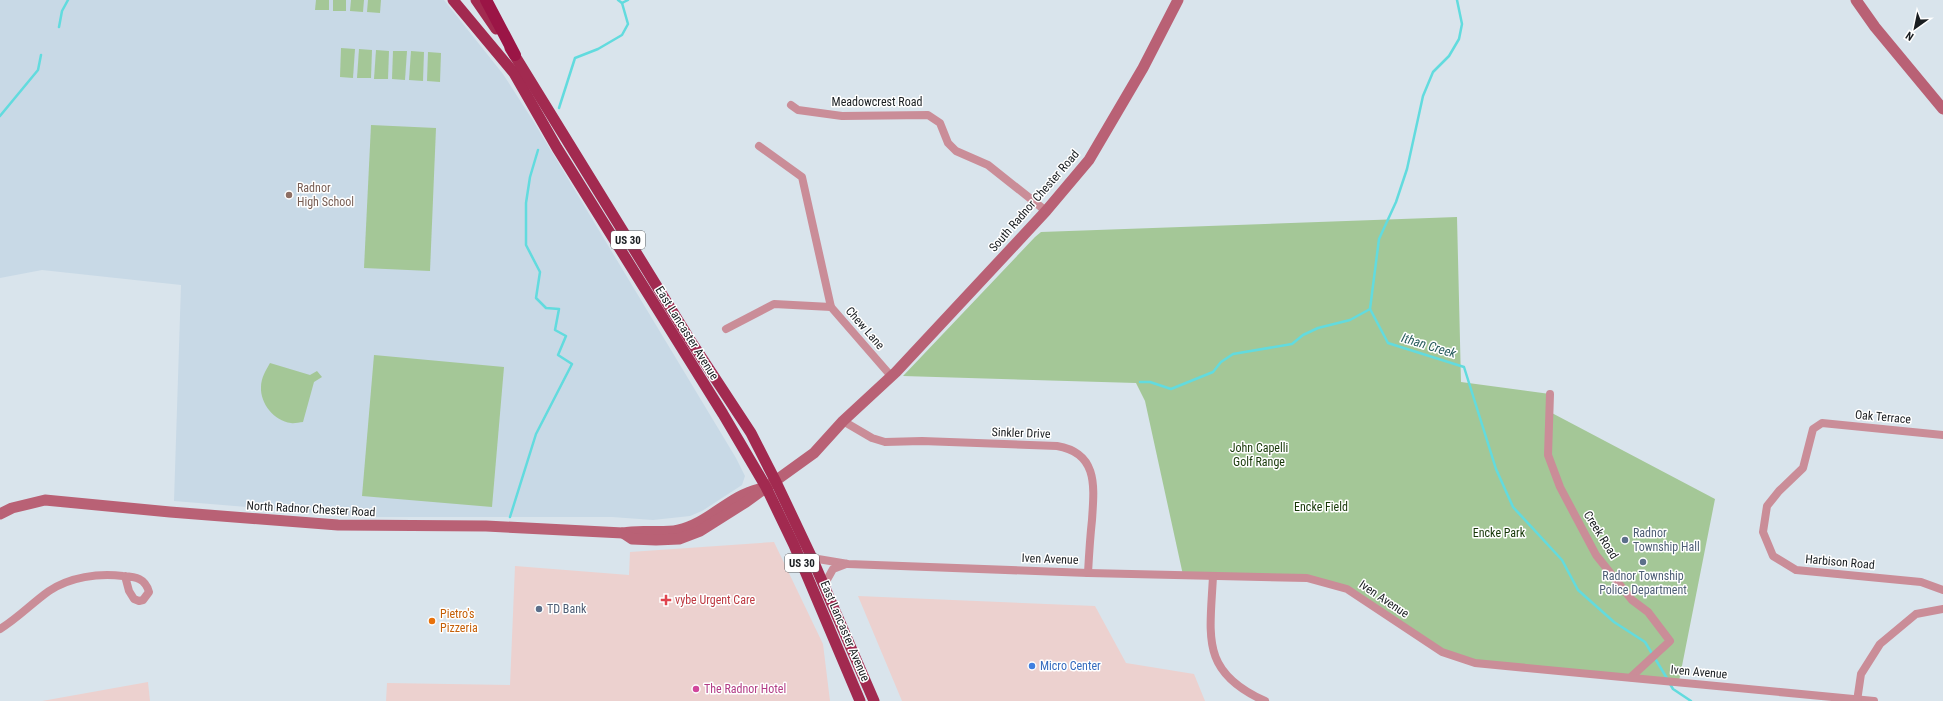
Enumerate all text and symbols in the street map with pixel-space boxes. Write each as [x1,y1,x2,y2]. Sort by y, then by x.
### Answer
north arrow [1895,8,1935,48]
text: N [1903,29,1916,43]
street label: Meadowcrest Road [832,95,922,109]
street label: South Radnor Chester Road [986,147,1082,255]
place label: Radnor High School [297,181,354,209]
marker: Radnor High School [284,190,294,200]
road number: US 30 [611,231,645,249]
street label: East Lancaster Avenue [653,284,722,383]
street label: Chew Lane [843,304,887,352]
water label: Ithan Creek [1400,330,1458,361]
street label: Oak Terrace [1854,408,1912,426]
street label: Sinkler Drive [991,425,1051,441]
park label: John Capelli Golf Range [1230,441,1288,469]
street label: North Radnor Chester Road [246,499,376,519]
park label: Encke Field [1294,500,1348,514]
street label: Creek Road [1581,508,1621,562]
park label: Encke Park [1473,526,1526,540]
place label: Radnor Township Hall [1633,526,1700,554]
marker: Radnor Township Hall [1620,535,1630,545]
street label: Iven Avenue [1021,551,1079,567]
street label: Harbison Road [1805,552,1875,572]
road number: US 30 [785,554,819,572]
marker: Radnor Township Police Department [1638,557,1648,567]
place label: Radnor Township Police Department [1599,569,1687,597]
street label: Iven Avenue [1357,577,1412,621]
street label: East Lancaster Avenue [818,579,873,684]
place label: vybe Urgent Care [675,593,755,607]
marker: vybe Urgent Care [660,594,672,606]
place label: TD Bank [547,602,587,616]
marker: TD Bank [534,604,544,614]
place label: Pietro's Pizzeria [440,607,478,635]
marker: Pietro's Pizzeria [427,616,437,626]
place label: Micro Center [1040,659,1101,673]
marker: Micro Center [1027,661,1037,671]
street label: Iven Avenue [1670,663,1728,681]
place label: The Radnor Hotel [704,682,786,696]
marker: The Radnor Hotel [691,684,701,694]

